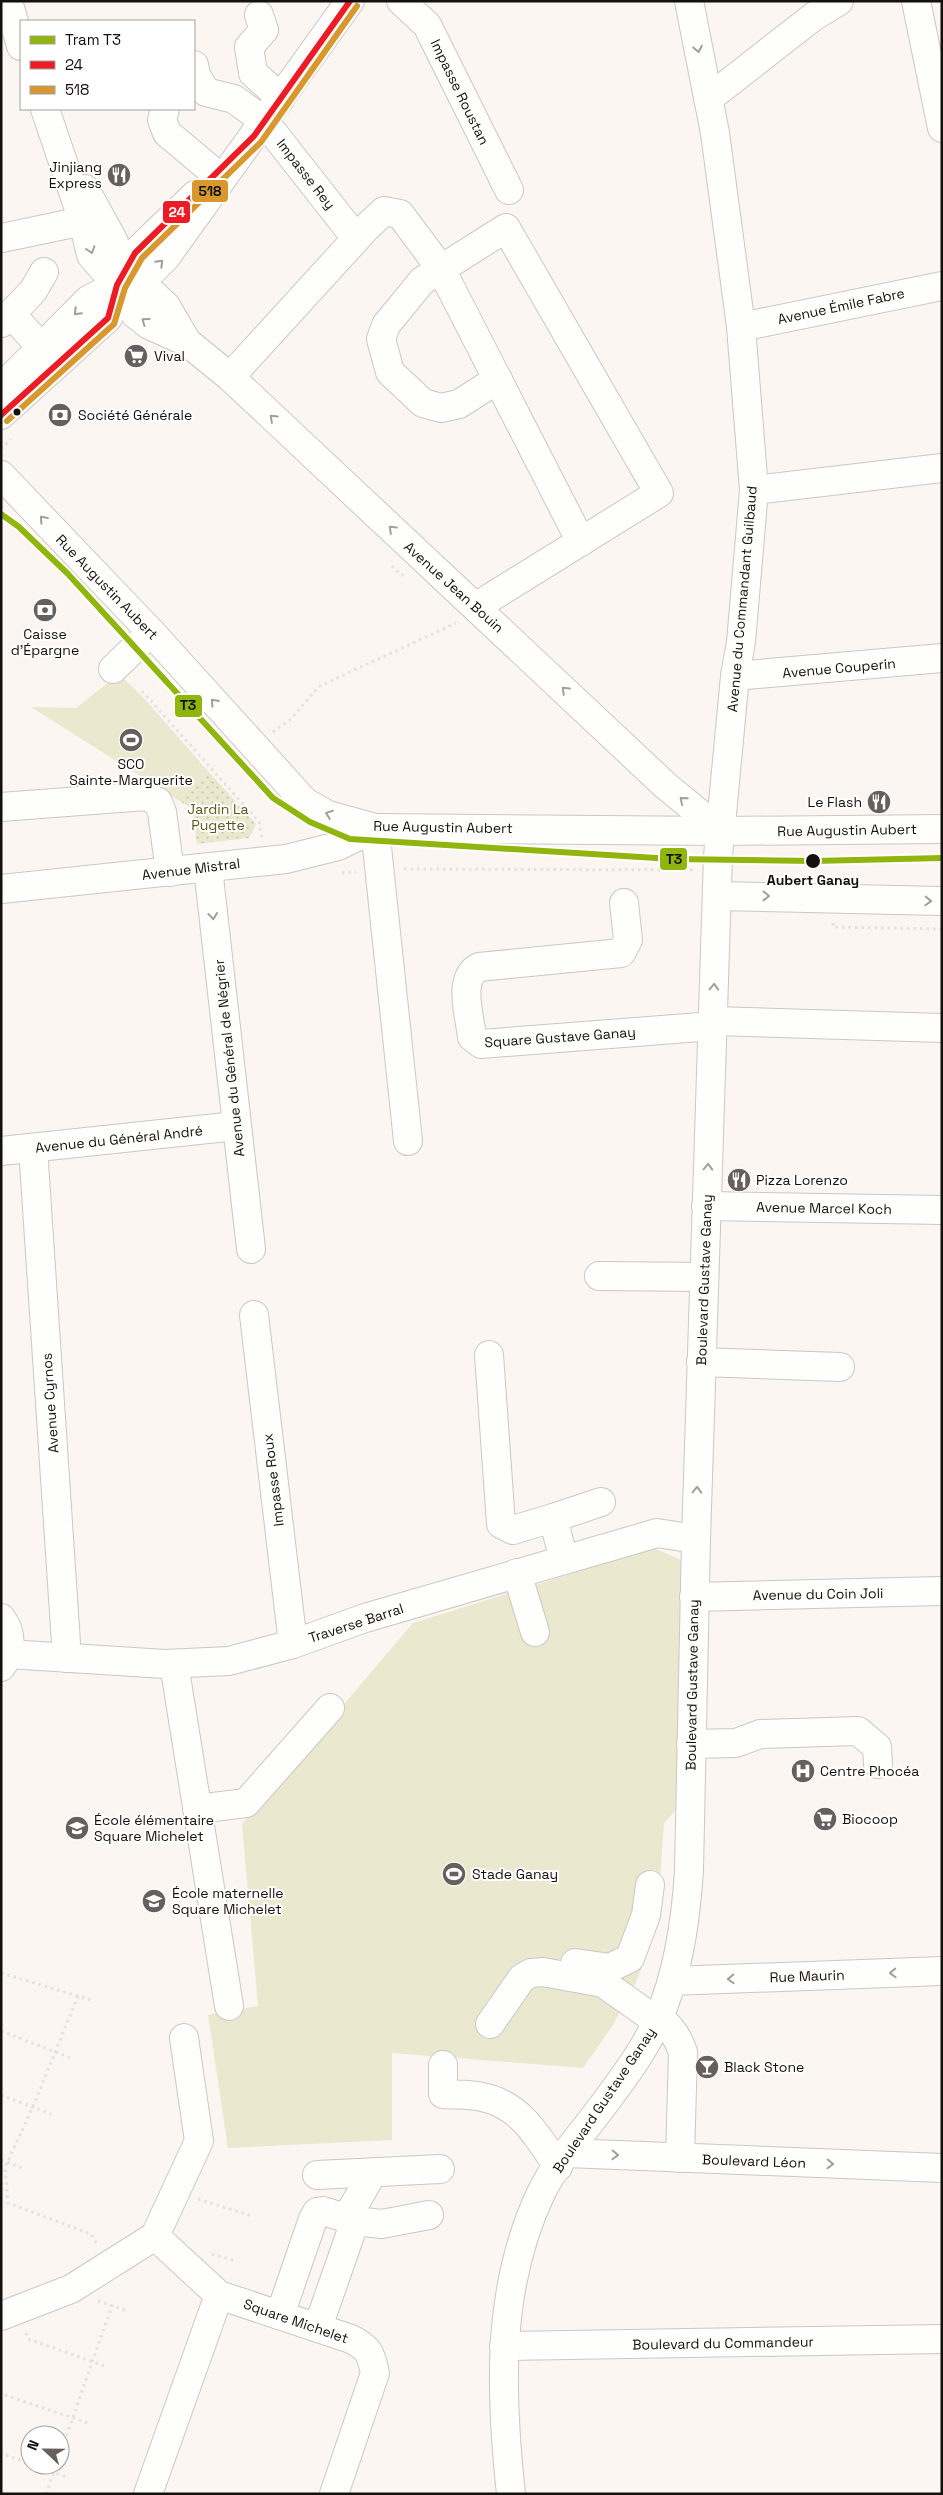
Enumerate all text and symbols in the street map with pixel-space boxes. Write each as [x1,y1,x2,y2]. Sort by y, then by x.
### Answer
legend [20,20,195,110]
text: Tram T3 [65,30,121,49]
street label: Impasse Roustan [427,36,493,148]
one-way arrow [692,45,703,53]
text: 24 [65,55,83,74]
text: 518 [65,80,89,99]
street label: Impasse Rey [273,135,339,213]
place label: Jinjiang Express [49,158,102,192]
restaurant icon: Jinjiang Express [106,162,132,188]
line badge: 518 [191,179,229,203]
text: 518 [199,182,222,200]
line badge: 24 [162,200,191,224]
text: 24 [169,203,186,221]
one-way arrow [86,245,96,254]
one-way arrow [154,260,163,269]
street label: Avenue Émile Fabre [776,284,906,328]
one-way arrow [74,306,83,315]
one-way arrow [142,319,151,327]
supermarket icon: Vival [123,343,149,369]
place label: Vival [154,347,185,365]
bank icon: Société Générale [47,402,73,428]
place label: Société Générale [78,406,192,424]
unlabelled marker [12,407,22,417]
one-way arrow [270,415,279,424]
street label: Avenue du Commandant Guilbaud [723,485,761,713]
one-way arrow [40,516,49,525]
one-way arrow [388,526,397,535]
street label: Rue Augustin Aubert [52,531,162,643]
street label: Avenue Jean Bouin [400,537,508,637]
bank icon: Caisse d'Épargne [32,597,58,623]
place label: Caisse d'Épargne [11,625,79,659]
street label: Avenue Couperin [782,654,896,682]
one-way arrow [561,687,570,696]
line badge: T3 [174,694,203,718]
text: T3 [180,696,196,714]
one-way arrow [211,698,220,707]
sports icon: SCO Sainte-Marguerite [118,727,144,753]
place label: SCO Sainte-Marguerite [69,755,193,789]
restaurant icon: Le Flash [866,789,892,815]
place label: Le Flash [808,793,862,811]
one-way arrow [680,797,689,806]
park label: Jardin La Pugette [187,800,249,834]
one-way arrow [325,810,334,820]
street label: Rue Augustin Aubert [373,817,513,837]
street label: Rue Augustin Aubert [777,820,917,840]
line badge: T3 [659,847,688,871]
text: T3 [666,850,682,868]
marker: Aubert Ganay [804,852,822,870]
street label: Avenue Mistral [141,854,241,884]
place label: Aubert Ganay [767,871,859,889]
one-way arrow [762,891,770,901]
one-way arrow [924,895,932,906]
one-way arrow [207,912,218,920]
street label: Avenue du Général de Négrier [210,958,248,1158]
one-way arrow [709,983,719,991]
street label: Square Gustave Ganay [484,1023,636,1051]
street label: Avenue du Général André [34,1121,204,1157]
one-way arrow [702,1163,713,1171]
restaurant icon: Pizza Lorenzo [726,1167,752,1193]
place label: Pizza Lorenzo [756,1171,848,1189]
street label: Boulevard Gustave Ganay [692,1194,716,1366]
street label: Avenue Marcel Koch [756,1198,892,1218]
street label: Avenue Cyrnos [38,1352,62,1454]
street label: Impasse Roux [258,1433,288,1527]
one-way arrow [692,1486,702,1494]
street label: Avenue du Coin Joli [752,1584,884,1604]
street label: Traverse Barral [306,1599,406,1647]
street label: Boulevard Gustave Ganay [682,1599,702,1771]
hospital icon: Centre Phocéa [790,1758,816,1784]
place label: Centre Phocéa [820,1762,919,1780]
supermarket icon: Biocoop [812,1806,838,1832]
place label: Biocoop [842,1810,898,1828]
place label: École élémentaire Square Michelet [94,1811,214,1845]
school or university icon: École élémentaire Square Michelet [64,1815,90,1841]
sports icon: Stade Ganay [441,1861,467,1887]
place label: Stade Ganay [472,1865,558,1883]
place label: École maternelle Square Michelet [172,1884,284,1918]
school or university icon: École maternelle Square Michelet [141,1888,167,1914]
street label: Rue Maurin [769,1966,845,1986]
one-way arrow [889,1968,896,1978]
one-way arrow [726,1974,734,1984]
street label: Boulevard Gustave Ganay [549,2024,659,2176]
bar icon: Black Stone [694,2054,720,2080]
place label: Black Stone [724,2058,804,2076]
one-way arrow [612,2150,620,2160]
street label: Boulevard Léon [702,2150,806,2172]
one-way arrow [826,2159,834,2169]
street label: Square Michelet [241,2295,351,2347]
street label: Boulevard du Commandeur [632,2332,814,2354]
north arrow [20,2425,70,2475]
text: N [23,2437,43,2453]

